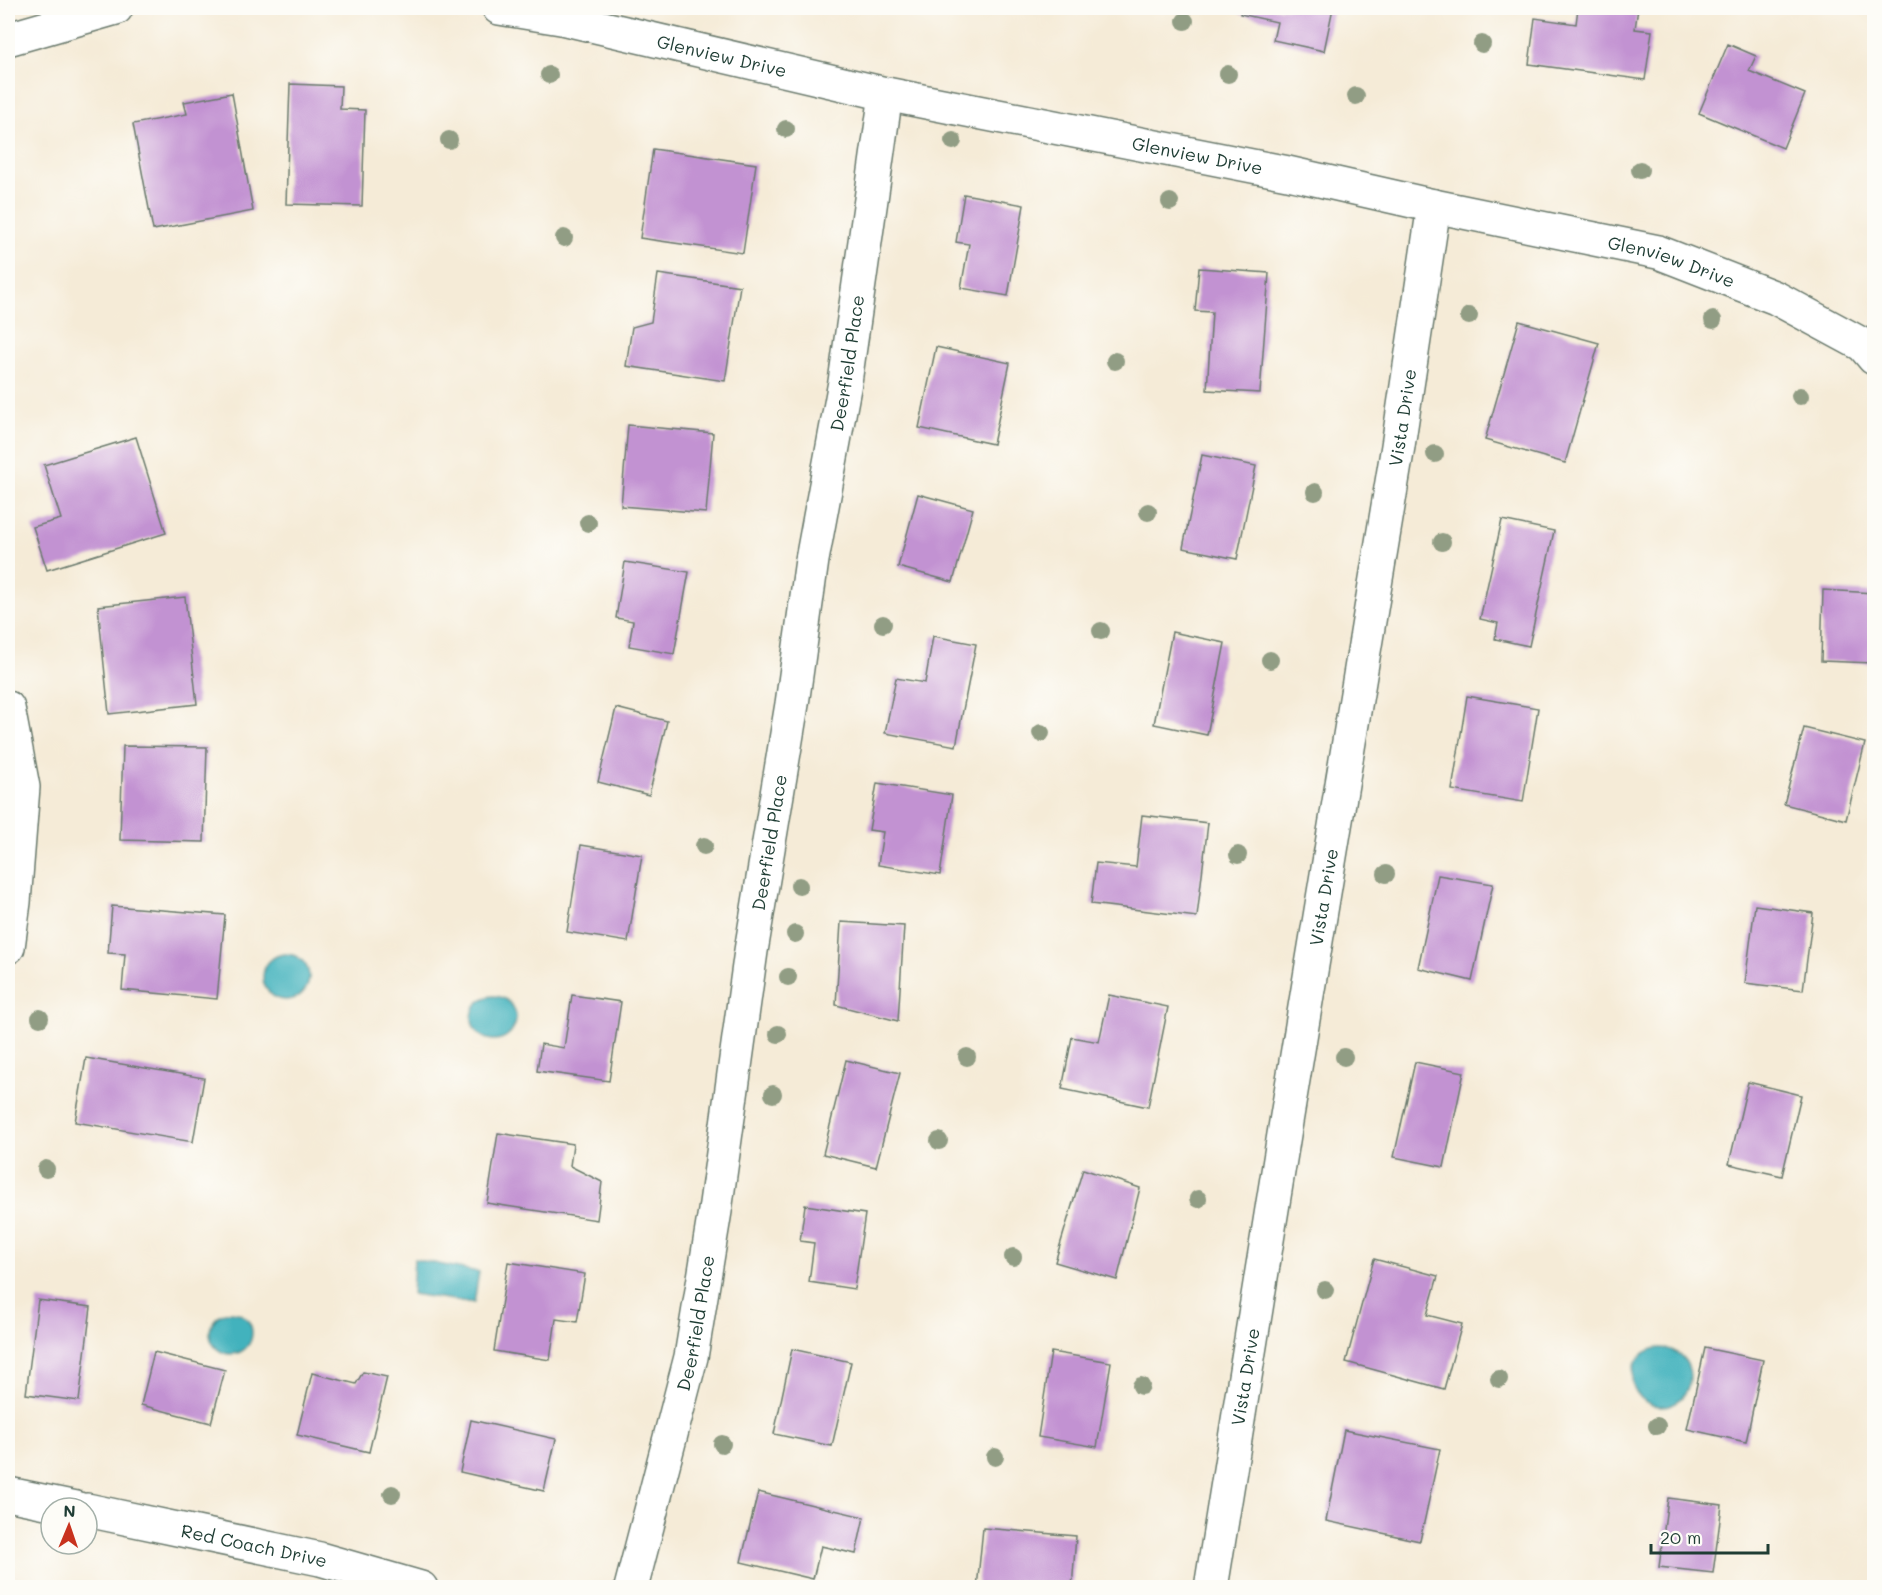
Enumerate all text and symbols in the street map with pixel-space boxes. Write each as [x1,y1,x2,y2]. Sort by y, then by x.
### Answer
street label: Glenview Drive [655,29,789,82]
street label: Glenview Drive [1130,131,1265,180]
street label: Glenview Drive [1606,230,1738,293]
street label: Deerfield Place [824,293,869,433]
street label: Vista Drive [1383,367,1421,468]
street label: Deerfield Place [746,773,792,912]
street label: Vista Drive [1303,847,1343,948]
street label: Deerfield Place [671,1253,720,1393]
street label: Vista Drive [1225,1326,1265,1427]
north arrow [39,1496,99,1556]
text: N [63,1500,76,1521]
scale bar [1651,1517,1768,1555]
street label: Red Coach Drive [179,1518,330,1573]
text: 20 m [1660,1525,1701,1549]

